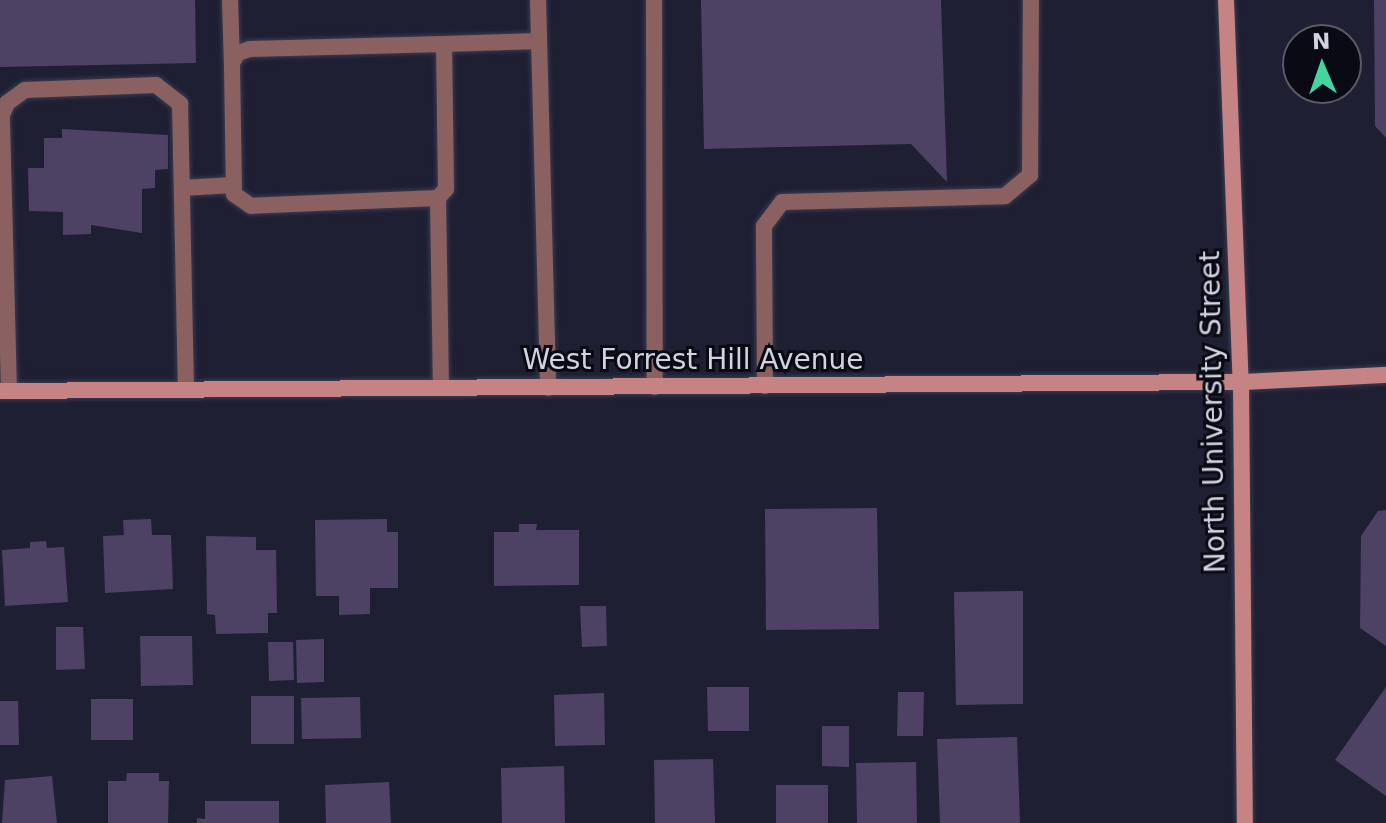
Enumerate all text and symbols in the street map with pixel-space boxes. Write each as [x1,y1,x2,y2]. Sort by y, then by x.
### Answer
north arrow [1282,24,1362,104]
text: N [1312,29,1331,54]
street label: North University Street [1193,251,1233,573]
street label: West Forrest Hill Avenue [523,343,863,377]

